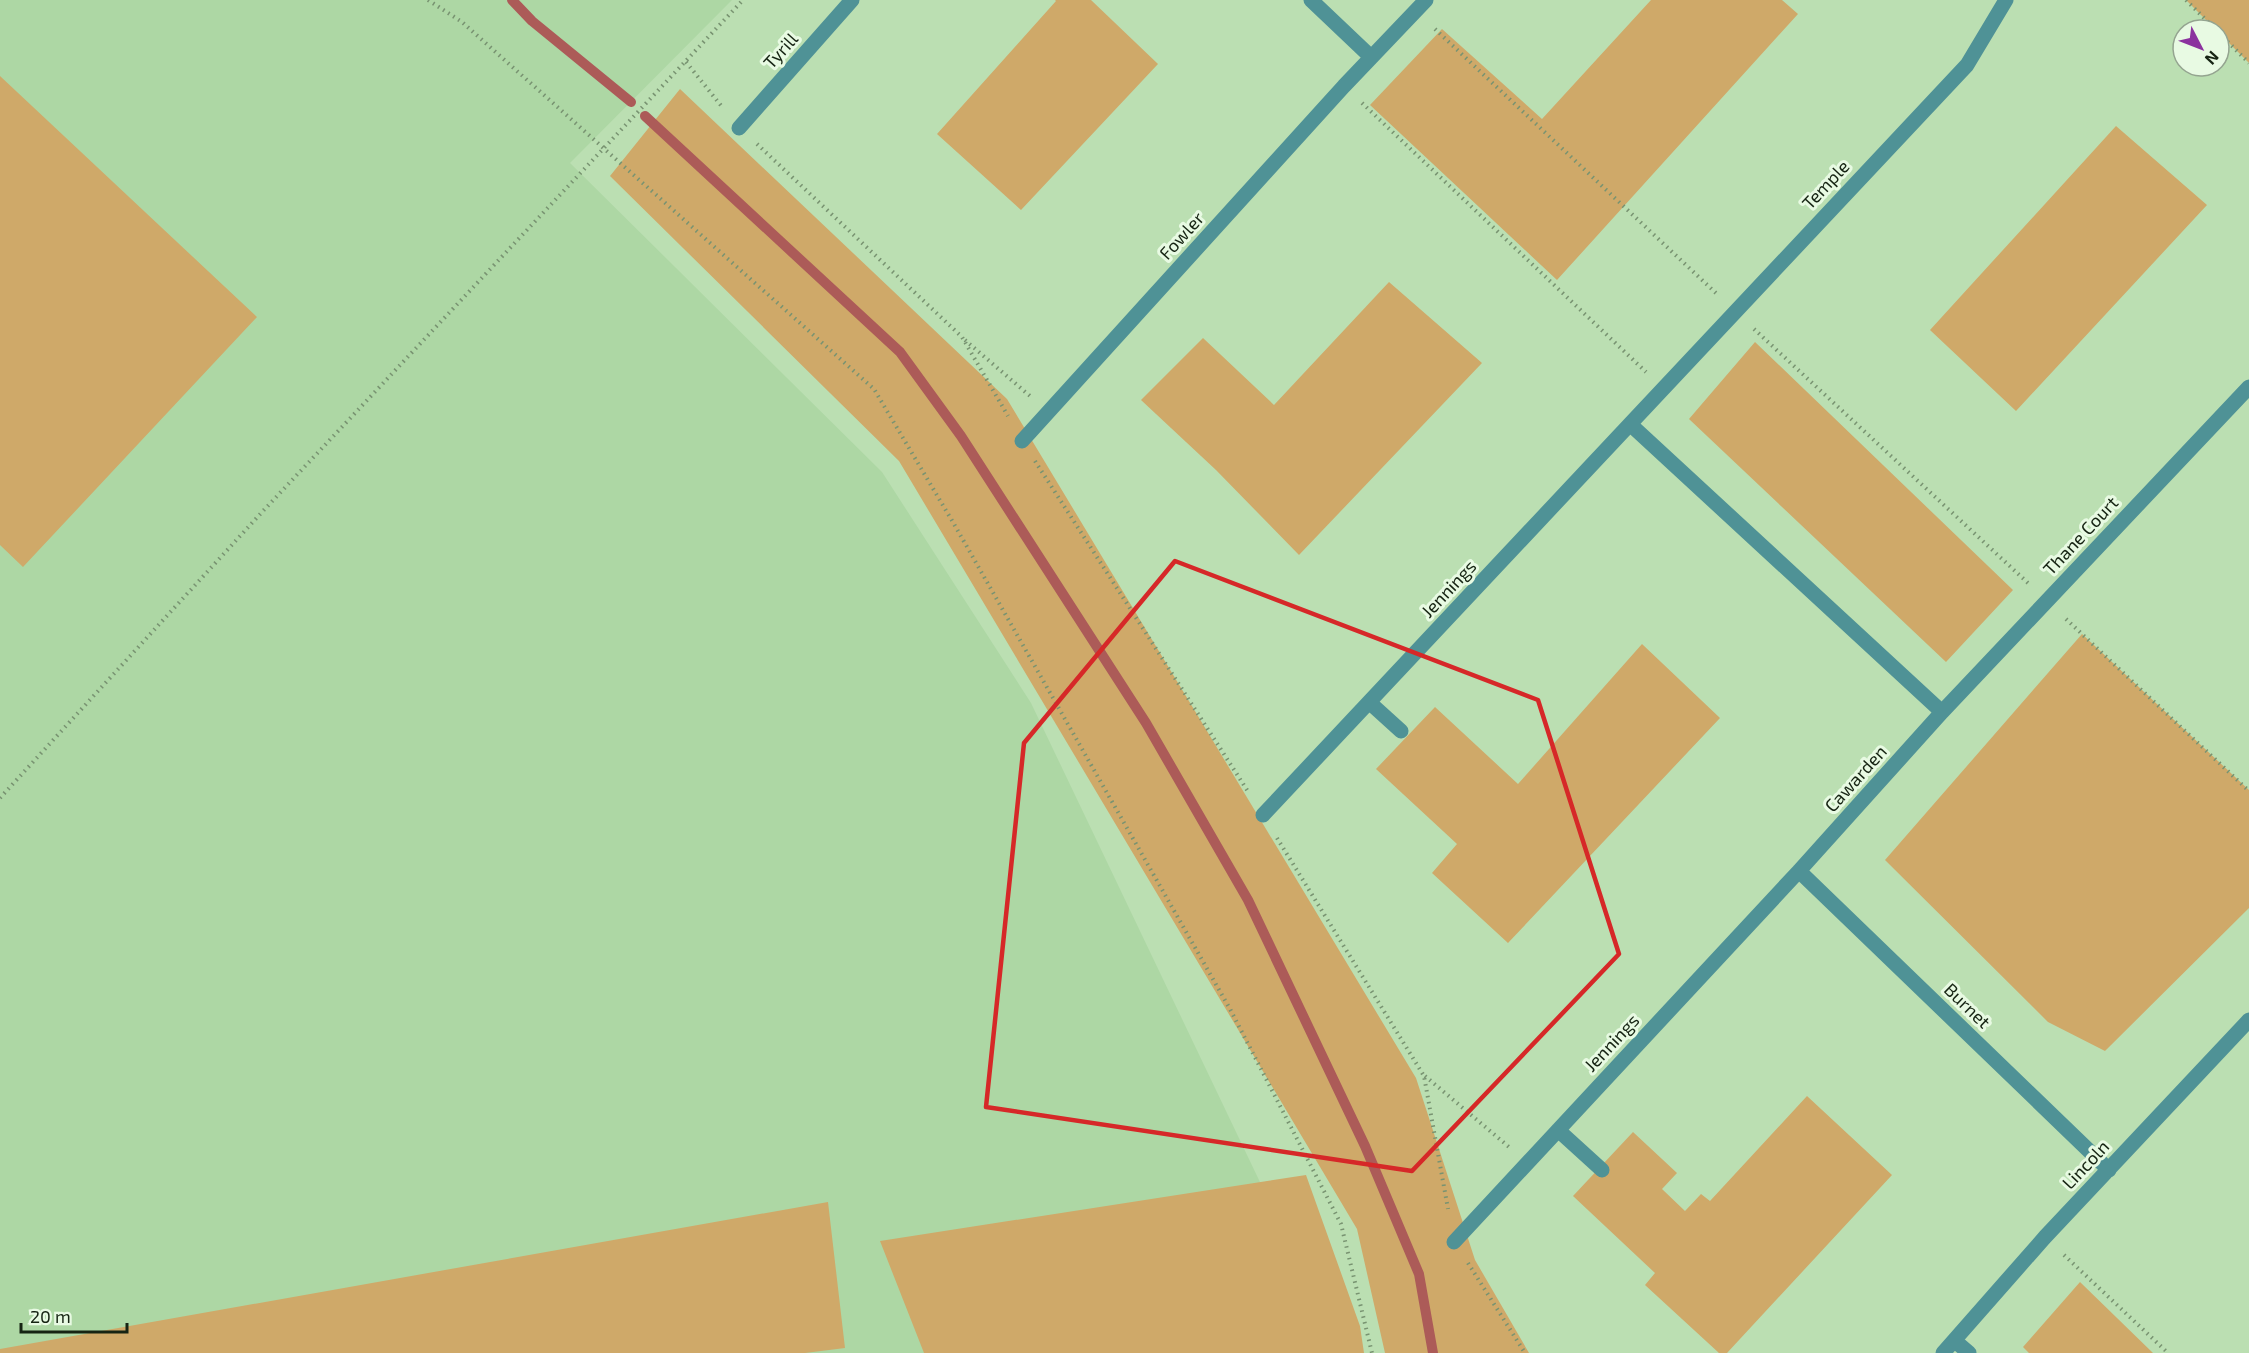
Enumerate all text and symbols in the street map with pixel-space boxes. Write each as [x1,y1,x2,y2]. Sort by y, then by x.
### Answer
north arrow [2171,18,2231,78]
street label: Tyrill [758,27,803,73]
text: N [2202,48,2223,69]
street label: Temple [1797,155,1854,214]
street label: Fowler [1154,207,1208,264]
street label: Thane Court [2038,491,2122,579]
street label: Jennings [1416,555,1480,622]
street label: Cawarden [1820,740,1891,816]
street label: Burnet [1940,978,1995,1033]
street label: Jennings [1579,1009,1643,1076]
street label: Lincoln [2057,1135,2113,1193]
scale bar [21,1296,128,1334]
text: 20 m [30,1305,71,1327]

